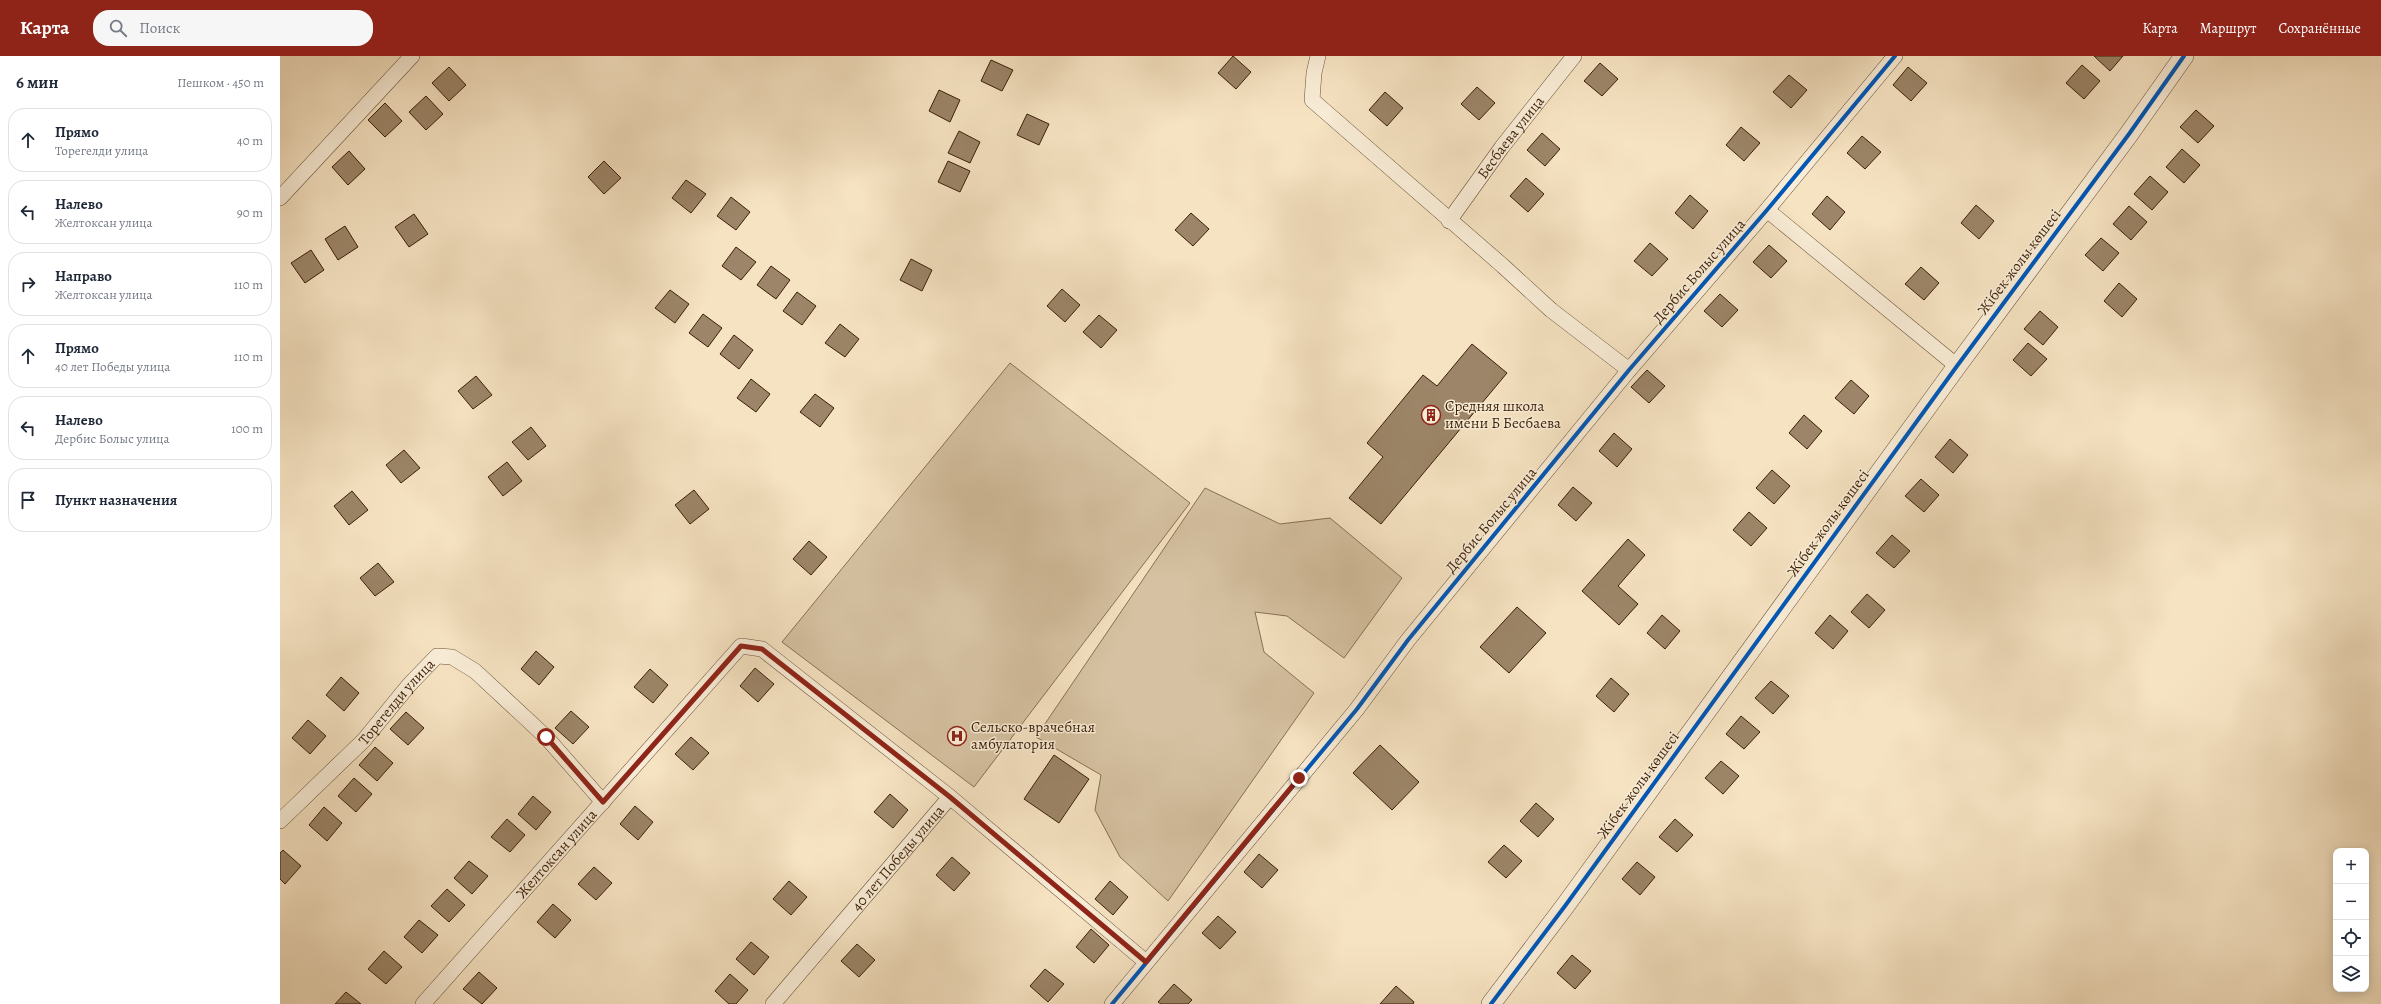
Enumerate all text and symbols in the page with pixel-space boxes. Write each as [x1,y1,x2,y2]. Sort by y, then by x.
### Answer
search box [93,10,373,46]
text: Карта [20,15,69,41]
icon: search [107,17,129,39]
text: Поиск [139,18,180,38]
text: Карта [2143,19,2178,38]
text: Маршрут [2200,19,2256,38]
text: Сохранённые [2278,19,2361,38]
text: 6 мин [16,71,58,94]
text: Пешком · 450 m [177,74,264,91]
street label: Бесбаева улица [1473,92,1549,183]
text: Прямо [55,122,99,142]
icon: ahead [17,129,39,151]
text: 40 m [237,132,263,149]
text: Торегелди улица [55,142,148,159]
text: Налево [55,194,103,214]
icon: left [17,201,39,223]
text: 90 m [237,204,263,221]
street label: Жібек жолы көшесі [1973,205,2065,319]
text: Желтоксан улица [55,214,153,231]
street label: Дербис Болыс улица [1648,214,1750,327]
text: Направо [55,266,112,286]
icon: right [17,273,39,295]
text: 110 m [234,276,263,293]
text: Желтоксан улица [55,286,153,303]
text: Прямо [55,338,99,358]
icon: ahead [17,345,39,367]
text: 110 m [234,348,263,365]
text: 40 лет Победы улица [55,358,170,375]
place label: Средняя школа имени Б Бесбаева [1445,396,1561,433]
building icon: Средняя школа имени Б Бесбаева [1420,404,1442,426]
text: Налево [55,410,103,430]
icon: left [17,417,39,439]
text: 100 m [231,420,263,437]
text: Дербис Болыс улица [55,430,170,447]
street label: Дербис Болыс улица [1441,463,1541,577]
street label: Жібек жолы көшесі [1782,466,1874,580]
icon: arrive [17,489,39,511]
text: Пункт назначения [55,490,177,510]
street label: Торегелди улица [354,654,439,749]
place label: Сельско-врачебная амбулатория [971,717,1095,754]
hospital icon: Сельско-врачебная амбулатория [946,725,968,747]
route start [537,728,555,746]
street label: Жібек жолы көшесі [1592,728,1684,842]
route end [1290,769,1308,787]
street label: 40 лет Победы улица [847,801,949,915]
street label: Желтоксан улица [512,805,601,902]
map controls [2333,848,2369,992]
button: + [2333,848,2369,884]
button: − [2333,884,2369,920]
button: locate [2333,920,2369,956]
button: layers [2333,956,2369,992]

